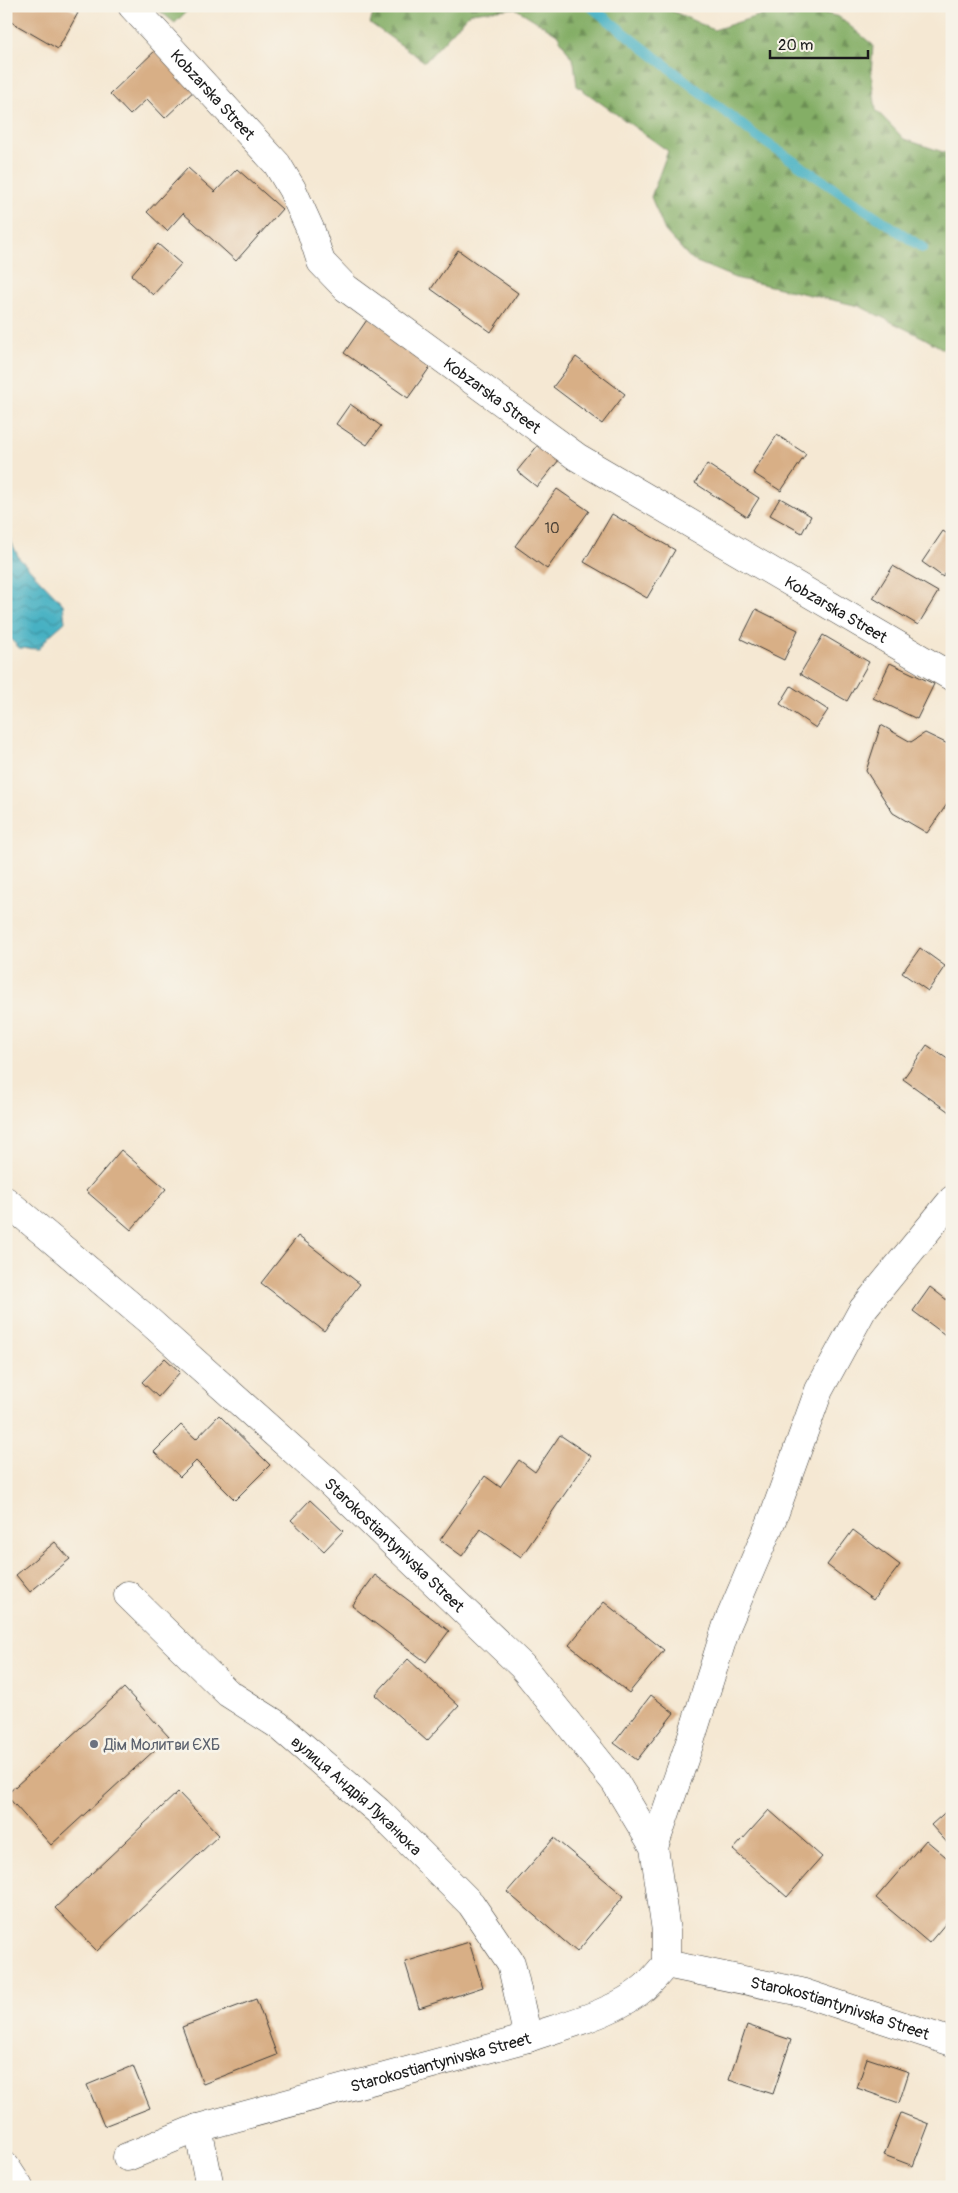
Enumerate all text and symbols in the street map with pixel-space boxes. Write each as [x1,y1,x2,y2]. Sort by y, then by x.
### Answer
scale bar [770,28,868,60]
text: 20 m [778,36,813,55]
street label: Kobzarska Street [166,46,259,145]
street label: Kobzarska Street [439,354,545,439]
house number: 10 [544,520,560,537]
street label: Kobzarska Street [781,572,891,648]
street label: Starokostiantynivska Street [320,1474,469,1617]
street label: вулиця Андрія Луканюка [287,1732,426,1860]
place label: Дім Молитви ЄХБ [103,1735,220,1755]
marker: Дім Молитви ЄХБ [88,1738,100,1750]
street label: Starokostiantynivska Street [749,1973,932,2045]
street label: Starokostiantynivska Street [348,2029,534,2097]

